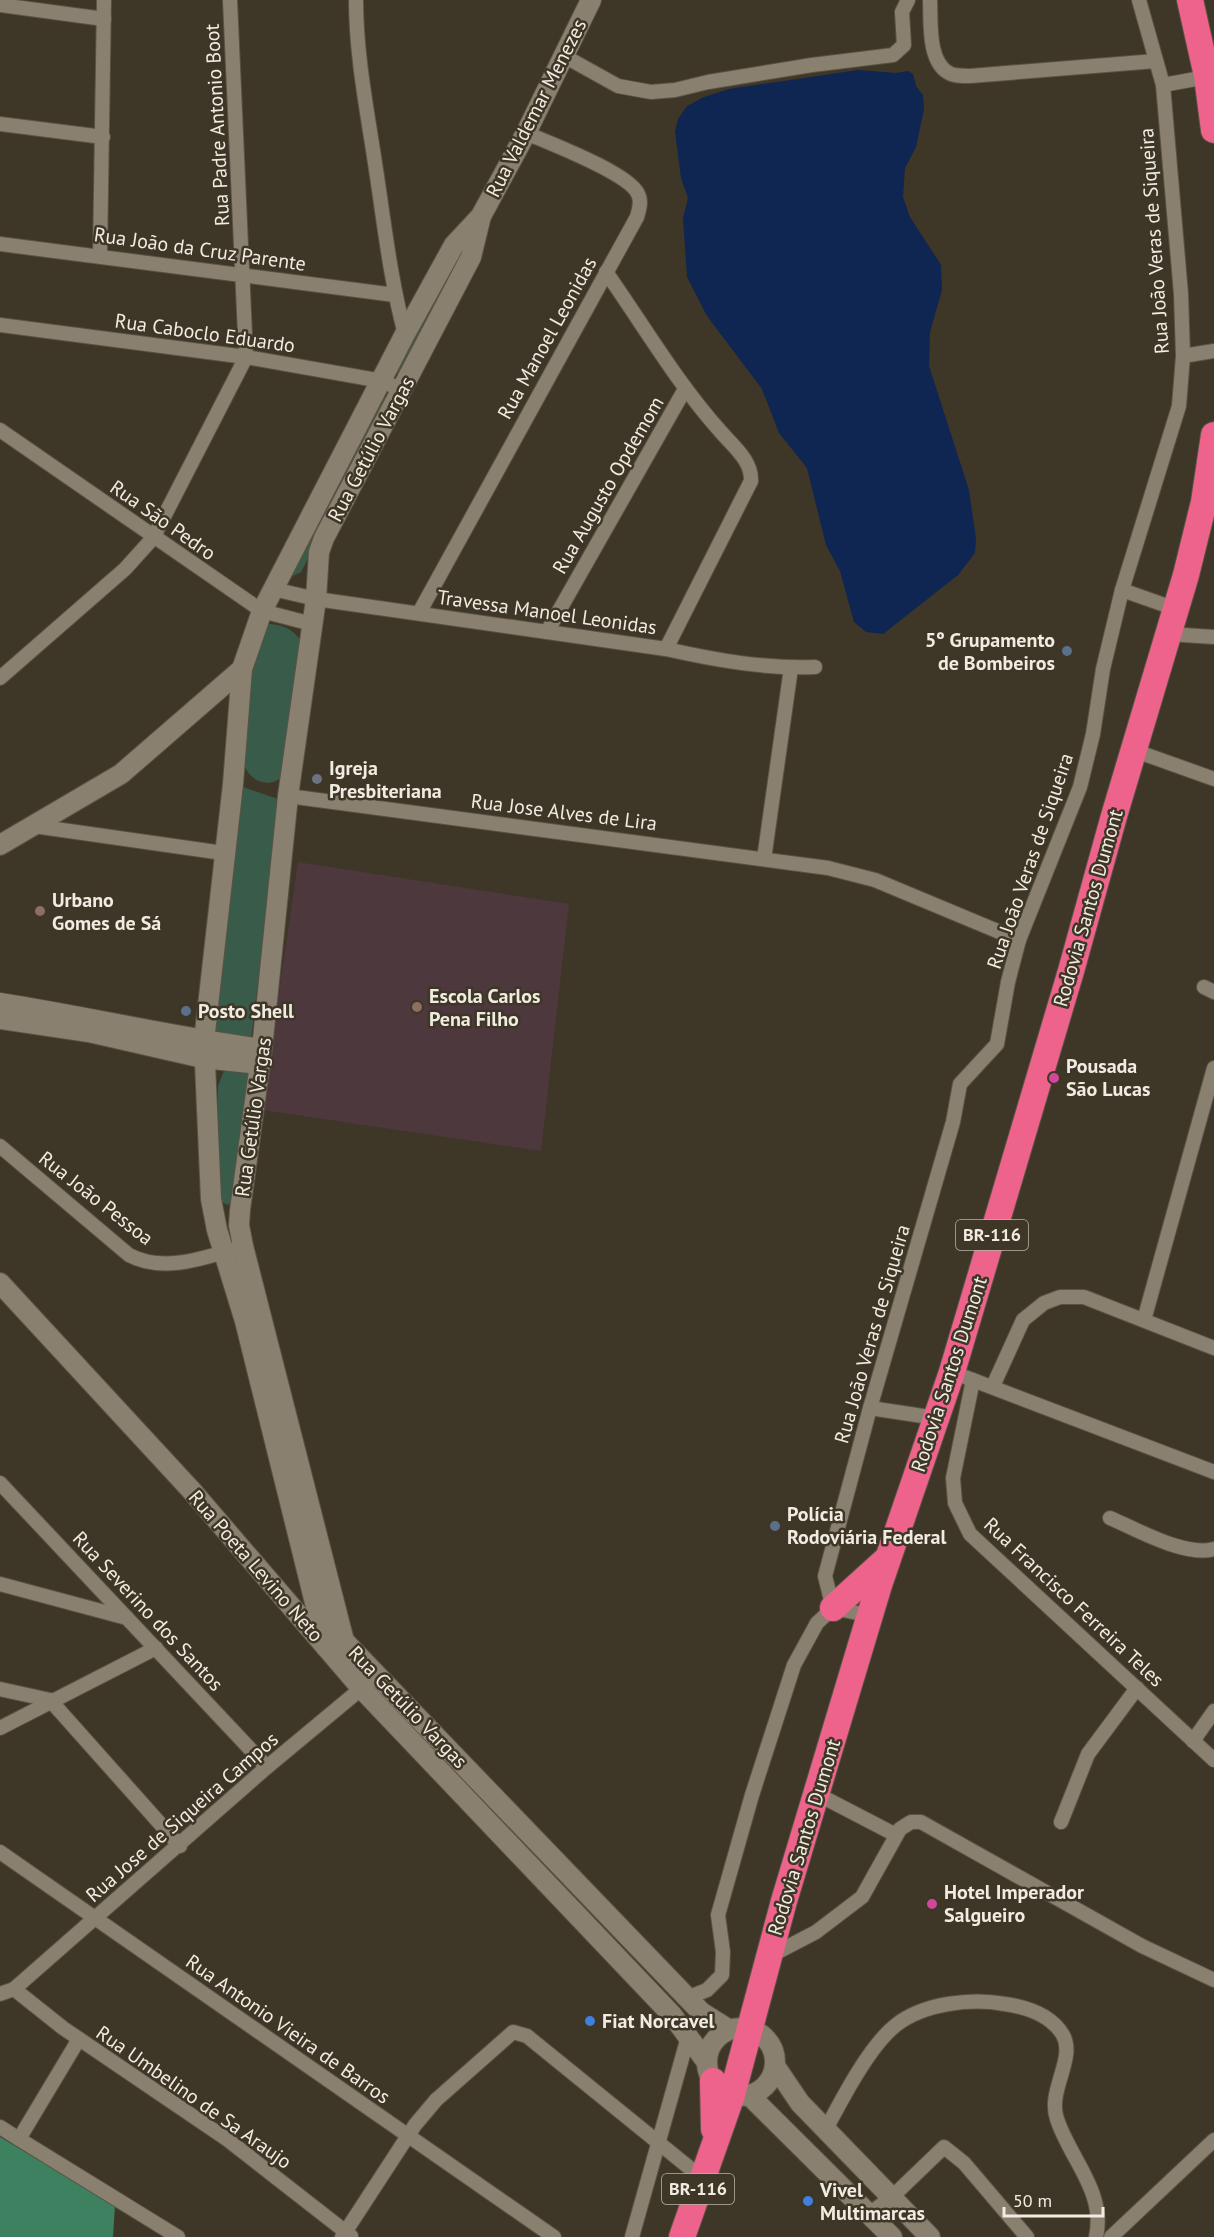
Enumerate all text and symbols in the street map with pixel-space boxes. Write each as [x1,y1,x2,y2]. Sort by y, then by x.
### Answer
street label: Rua Valdemar Menezes [480,15,592,201]
street label: Rua Padre Antonio Boot [199,23,235,227]
street label: Rua João Veras de Siqueira [1133,127,1175,355]
street label: Rua João da Cruz Parente [92,221,308,277]
street label: Rua Manoel Leonidas [492,252,602,424]
street label: Rua Caboclo Eduardo [113,307,297,359]
street label: Rua Getúlio Vargas [322,372,420,526]
street label: Rua Augusto Opdemom [547,392,669,578]
street label: Rua São Pedro [105,474,221,566]
street label: Travessa Manoel Leonidas [436,584,658,640]
place label: 5º Grupamento de Bombeiros [925,627,1055,676]
marker: 5º Grupamento de Bombeiros [1060,644,1074,658]
street label: Rua João Veras de Siqueira [981,750,1079,972]
place label: Igreja Presbiteriana [329,755,442,804]
marker: Igreja Presbiteriana [310,772,324,786]
street label: Rua Jose Alves de Lira [470,788,658,836]
street label: Rodovia Santos Dumont [1047,806,1129,1010]
place label: Urbano Gomes de Sá [52,887,161,936]
marker: Urbano Gomes de Sá [33,904,47,918]
place label: Escola Carlos Pena Filho [429,983,541,1032]
place label: Posto Shell [198,998,294,1024]
marker: Escola Carlos Pena Filho [410,1000,424,1014]
marker: Posto Shell [179,1004,193,1018]
street label: Rua Getúlio Vargas [229,1036,277,1198]
place label: Pousada São Lucas [1066,1053,1150,1102]
marker: Pousada São Lucas [1047,1071,1061,1085]
street label: Rua João Pessoa [33,1145,159,1251]
road number: BR-116 [956,1220,1028,1250]
street label: Rua João Veras de Siqueira [828,1222,916,1446]
street label: Rodovia Santos Dumont [905,1273,993,1475]
street label: Rua Poeta Levino Neto [183,1485,329,1647]
place label: Polícia Rodoviária Federal [787,1501,947,1550]
street label: Rua Francisco Ferreira Teles [978,1512,1170,1692]
marker: Polícia Rodoviária Federal [768,1519,782,1533]
street label: Rua Severino dos Santos [67,1526,229,1696]
street label: Rua Getúlio Vargas [343,1640,473,1774]
street label: Rua Jose de Siqueira Campos [80,1726,284,1908]
street label: Rodovia Santos Dumont [762,1735,846,1938]
place label: Hotel Imperador Salgueiro [944,1879,1084,1928]
marker: Hotel Imperador Salgueiro [925,1897,939,1911]
street label: Rua Antonio Vieira de Barros [181,1948,395,2110]
place label: Fiat Norcavel [602,2008,715,2034]
marker: Fiat Norcavel [583,2014,597,2028]
street label: Rua Umbelino de Sa Araujo [91,2020,297,2174]
road number: BR-116 [662,2174,734,2204]
place label: Vivel Multimarcas [819,2177,925,2226]
scale bar [1004,2180,1103,2218]
text: 50 m [1013,2189,1052,2212]
marker: Vivel Multimarcas [801,2194,815,2208]

